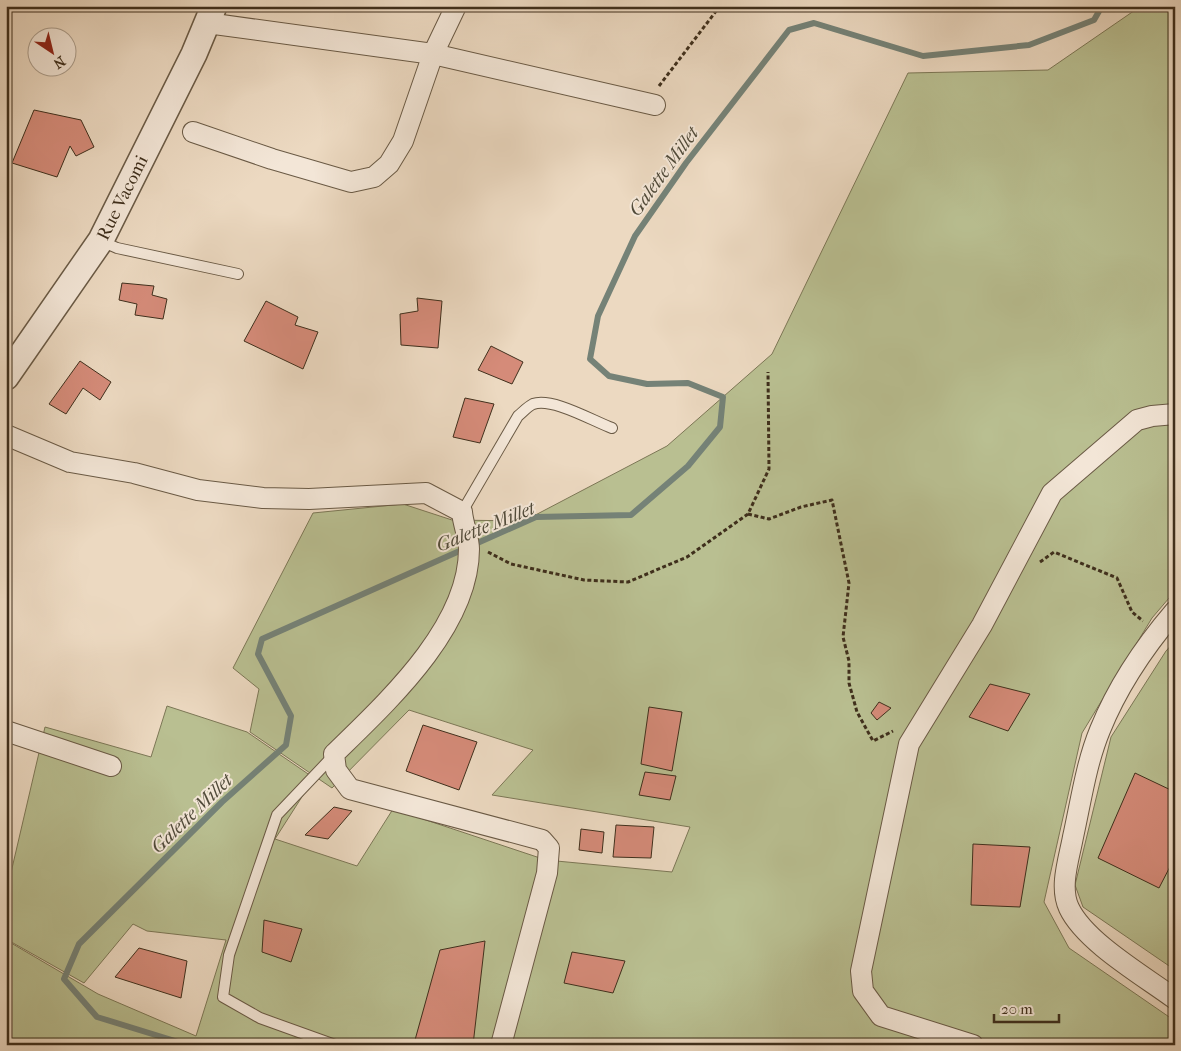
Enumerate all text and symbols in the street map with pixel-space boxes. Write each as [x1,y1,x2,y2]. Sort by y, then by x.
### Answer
north arrow [28,28,78,78]
text: N [50,52,68,72]
water label: Galette Millet [624,122,704,220]
street label: Rue Vacomi [93,152,153,244]
water label: Galette Millet [433,497,539,557]
water label: Galette Millet [146,769,238,858]
scale bar [994,991,1058,1023]
text: 20 m [1001,1000,1033,1018]

